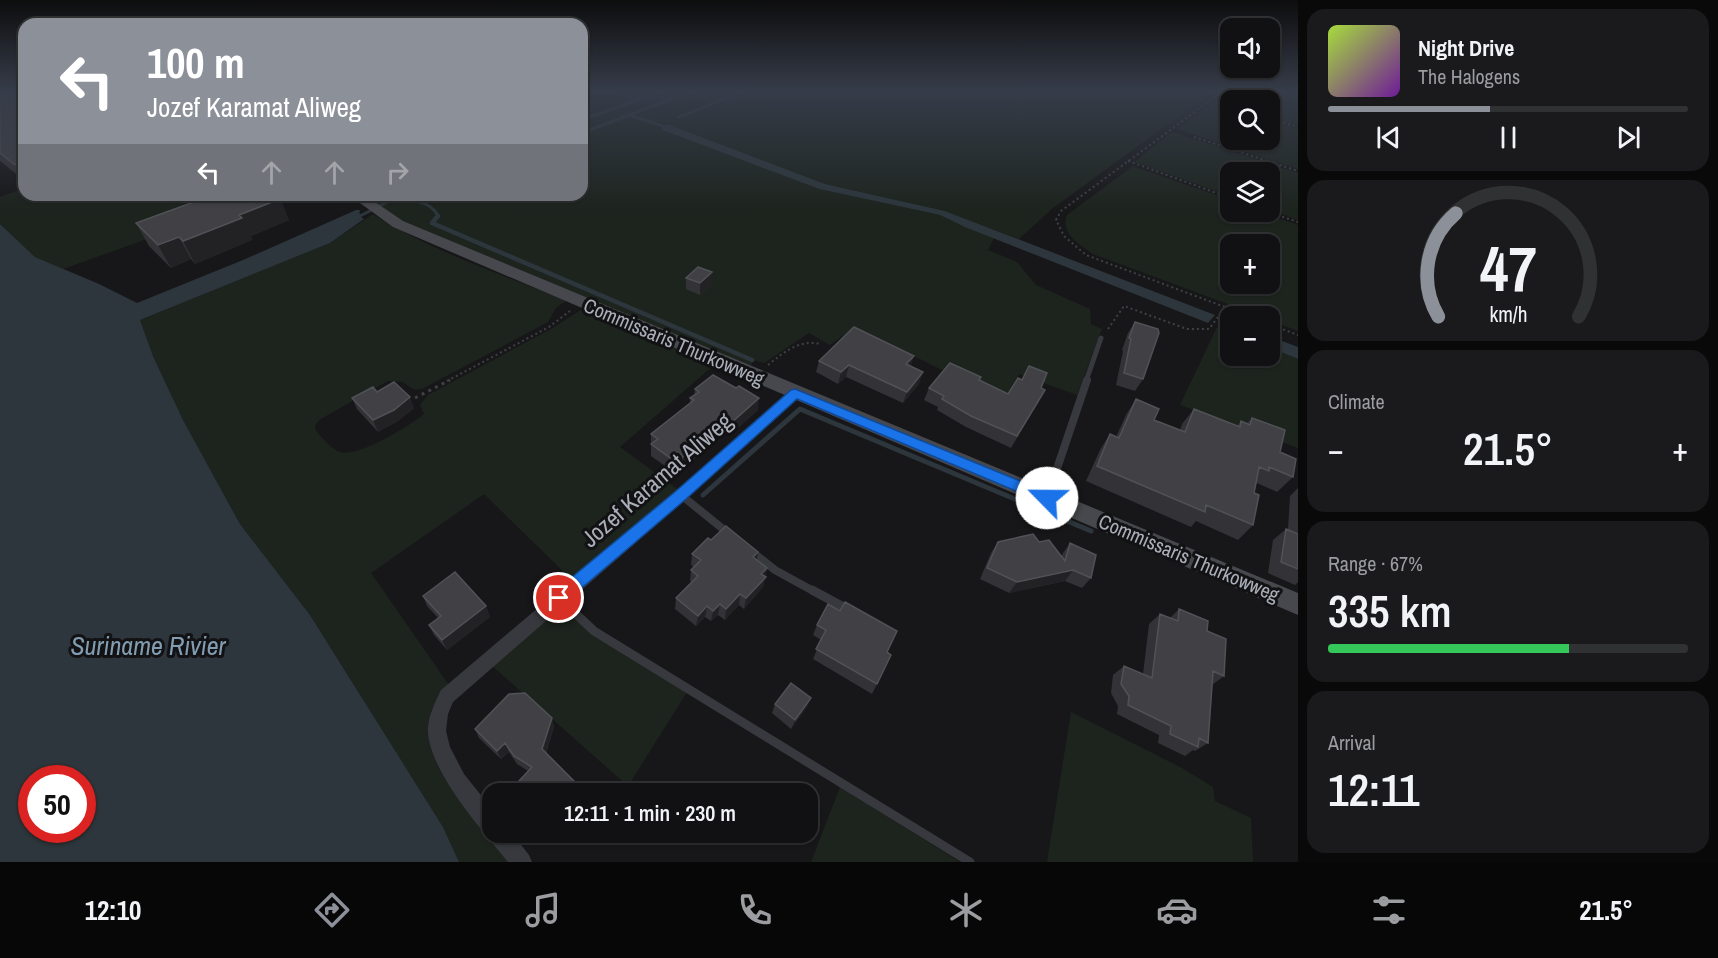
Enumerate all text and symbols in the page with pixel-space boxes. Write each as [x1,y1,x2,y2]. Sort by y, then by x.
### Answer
map controls [1220,18,1280,366]
button: sound [1220,18,1280,78]
text: Night Drive [1418,33,1514,63]
text: 100 m [147,35,245,91]
icon: left [48,42,126,120]
text: The Halogens [1418,63,1520,90]
text: Jozef Karamat Aliweg [147,89,361,125]
button: search [1220,90,1280,150]
icon: previous [1372,121,1405,154]
icon: pause [1492,121,1525,154]
icon: next [1612,121,1645,154]
icon: left [192,156,225,189]
icon: ahead [255,156,288,189]
icon: ahead [318,156,351,189]
icon: right [381,156,414,189]
button: layers [1220,162,1280,222]
text: 47 [1480,227,1536,311]
button: + [1220,234,1280,294]
street label: Commissaris Thurkowweg [580,291,769,392]
text: km/h [1489,301,1527,330]
button: − [1220,306,1280,366]
text: Climate [1328,388,1385,415]
street label: Jozef Karamat Aliweg [574,405,739,554]
text: 21.5° [1463,418,1553,479]
text: − [1328,427,1344,471]
text: + [1672,427,1688,471]
position arrow [1015,466,1079,530]
street label: Commissaris Thurkowweg [1095,507,1284,608]
text: Range · 67% [1328,550,1423,577]
pin [533,572,584,623]
text: 335 km [1328,580,1452,641]
icon: arrive [542,581,575,614]
water label: Suriname Rivier [70,628,227,663]
text: Arrival [1328,729,1375,756]
text: 12:11 [1328,759,1419,820]
speed limit sign: 50 [18,765,96,843]
text: 12:11 · 1 min · 230 m [564,798,736,828]
icon: directions [311,889,353,931]
icon: music [522,889,564,931]
icon: phone [734,889,776,931]
icon: climate [945,889,987,931]
icon: car [1156,889,1198,931]
icon: filters [1368,889,1410,931]
text: 12:10 [85,892,141,928]
text: 21.5° [1579,892,1633,928]

